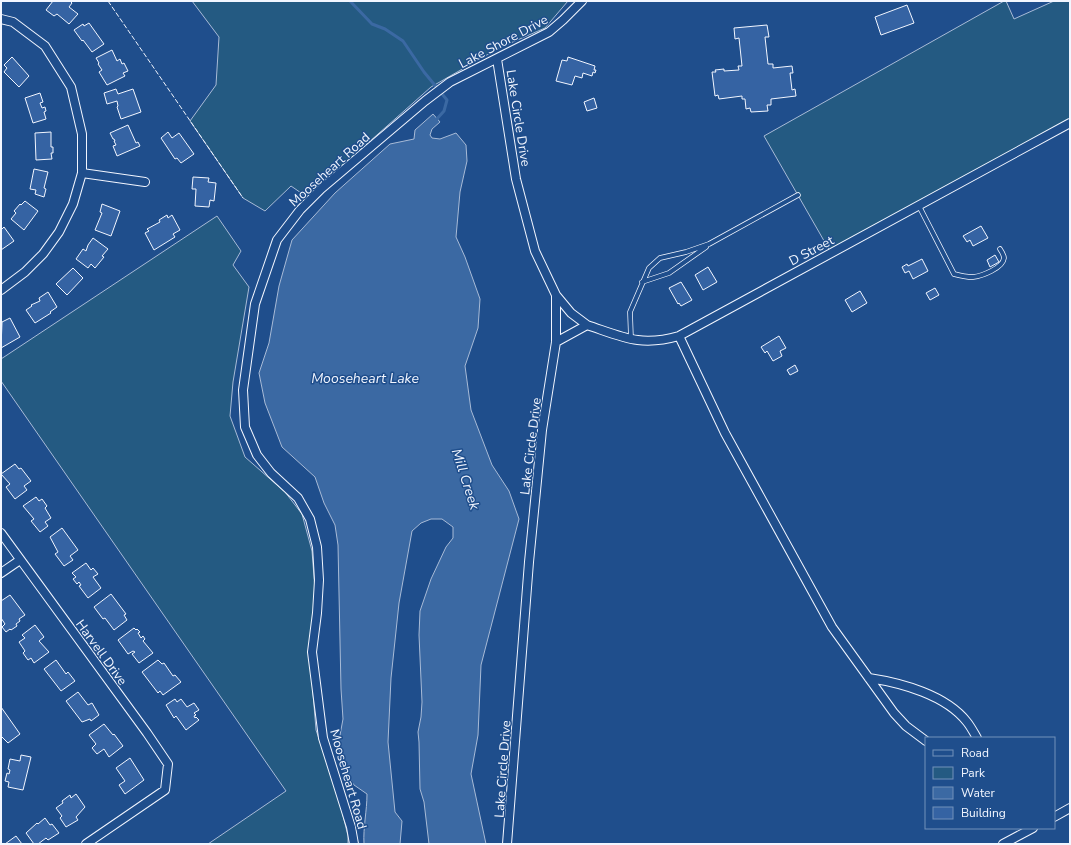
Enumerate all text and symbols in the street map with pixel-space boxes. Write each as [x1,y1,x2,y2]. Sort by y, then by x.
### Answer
street label: Lake Shore Drive [456,11,551,73]
street label: Lake Circle Drive [501,68,535,168]
street label: Mooseheart Road [285,129,374,211]
street label: D Street [786,231,837,270]
water label: Mooseheart Lake [311,369,419,388]
street label: Lake Circle Drive [516,396,546,496]
water label: Mill Creek [447,446,485,513]
street label: Harvell Drive [71,616,131,689]
street label: Lake Circle Drive [491,720,515,818]
street label: Mooseheart Road [325,727,371,831]
legend [925,737,1055,829]
text: Road [961,745,989,761]
text: Park [961,765,986,781]
text: Water [961,785,995,801]
text: Building [961,805,1006,821]

